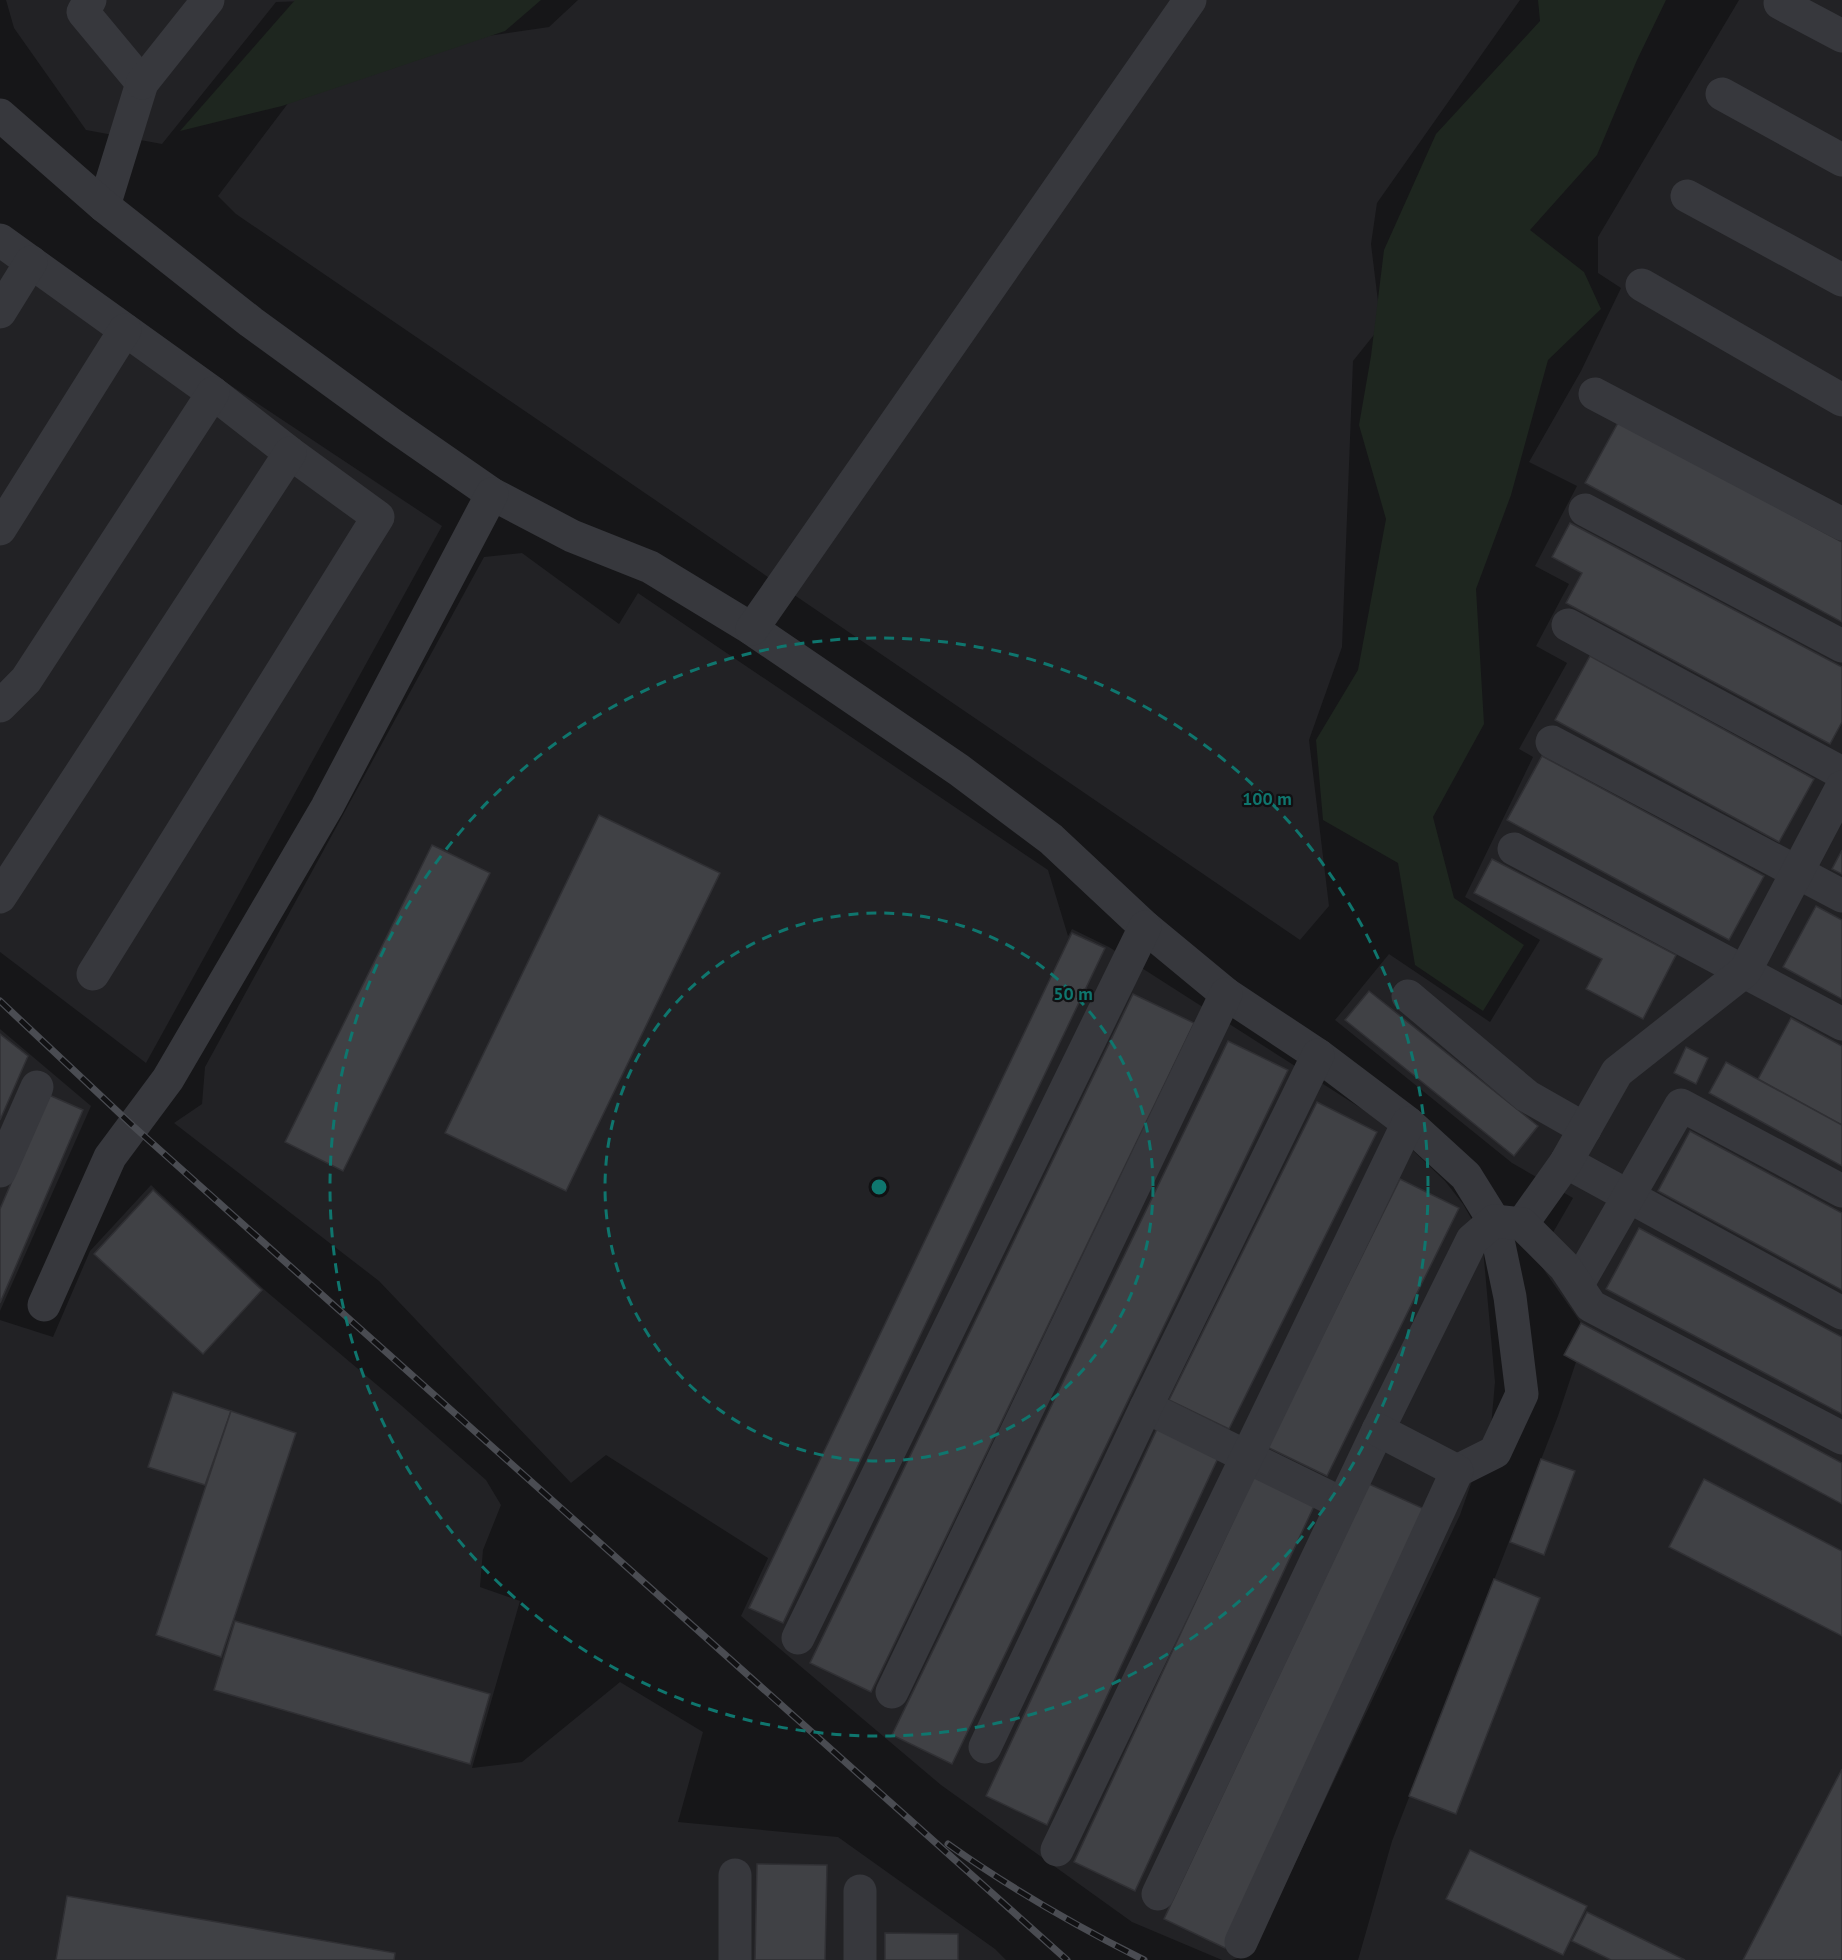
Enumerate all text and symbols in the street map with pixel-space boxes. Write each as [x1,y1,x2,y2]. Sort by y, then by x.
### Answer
text: 100 m [1242,787,1292,810]
text: 50 m [1053,982,1093,1005]
centre of rings [869,1177,889,1197]

